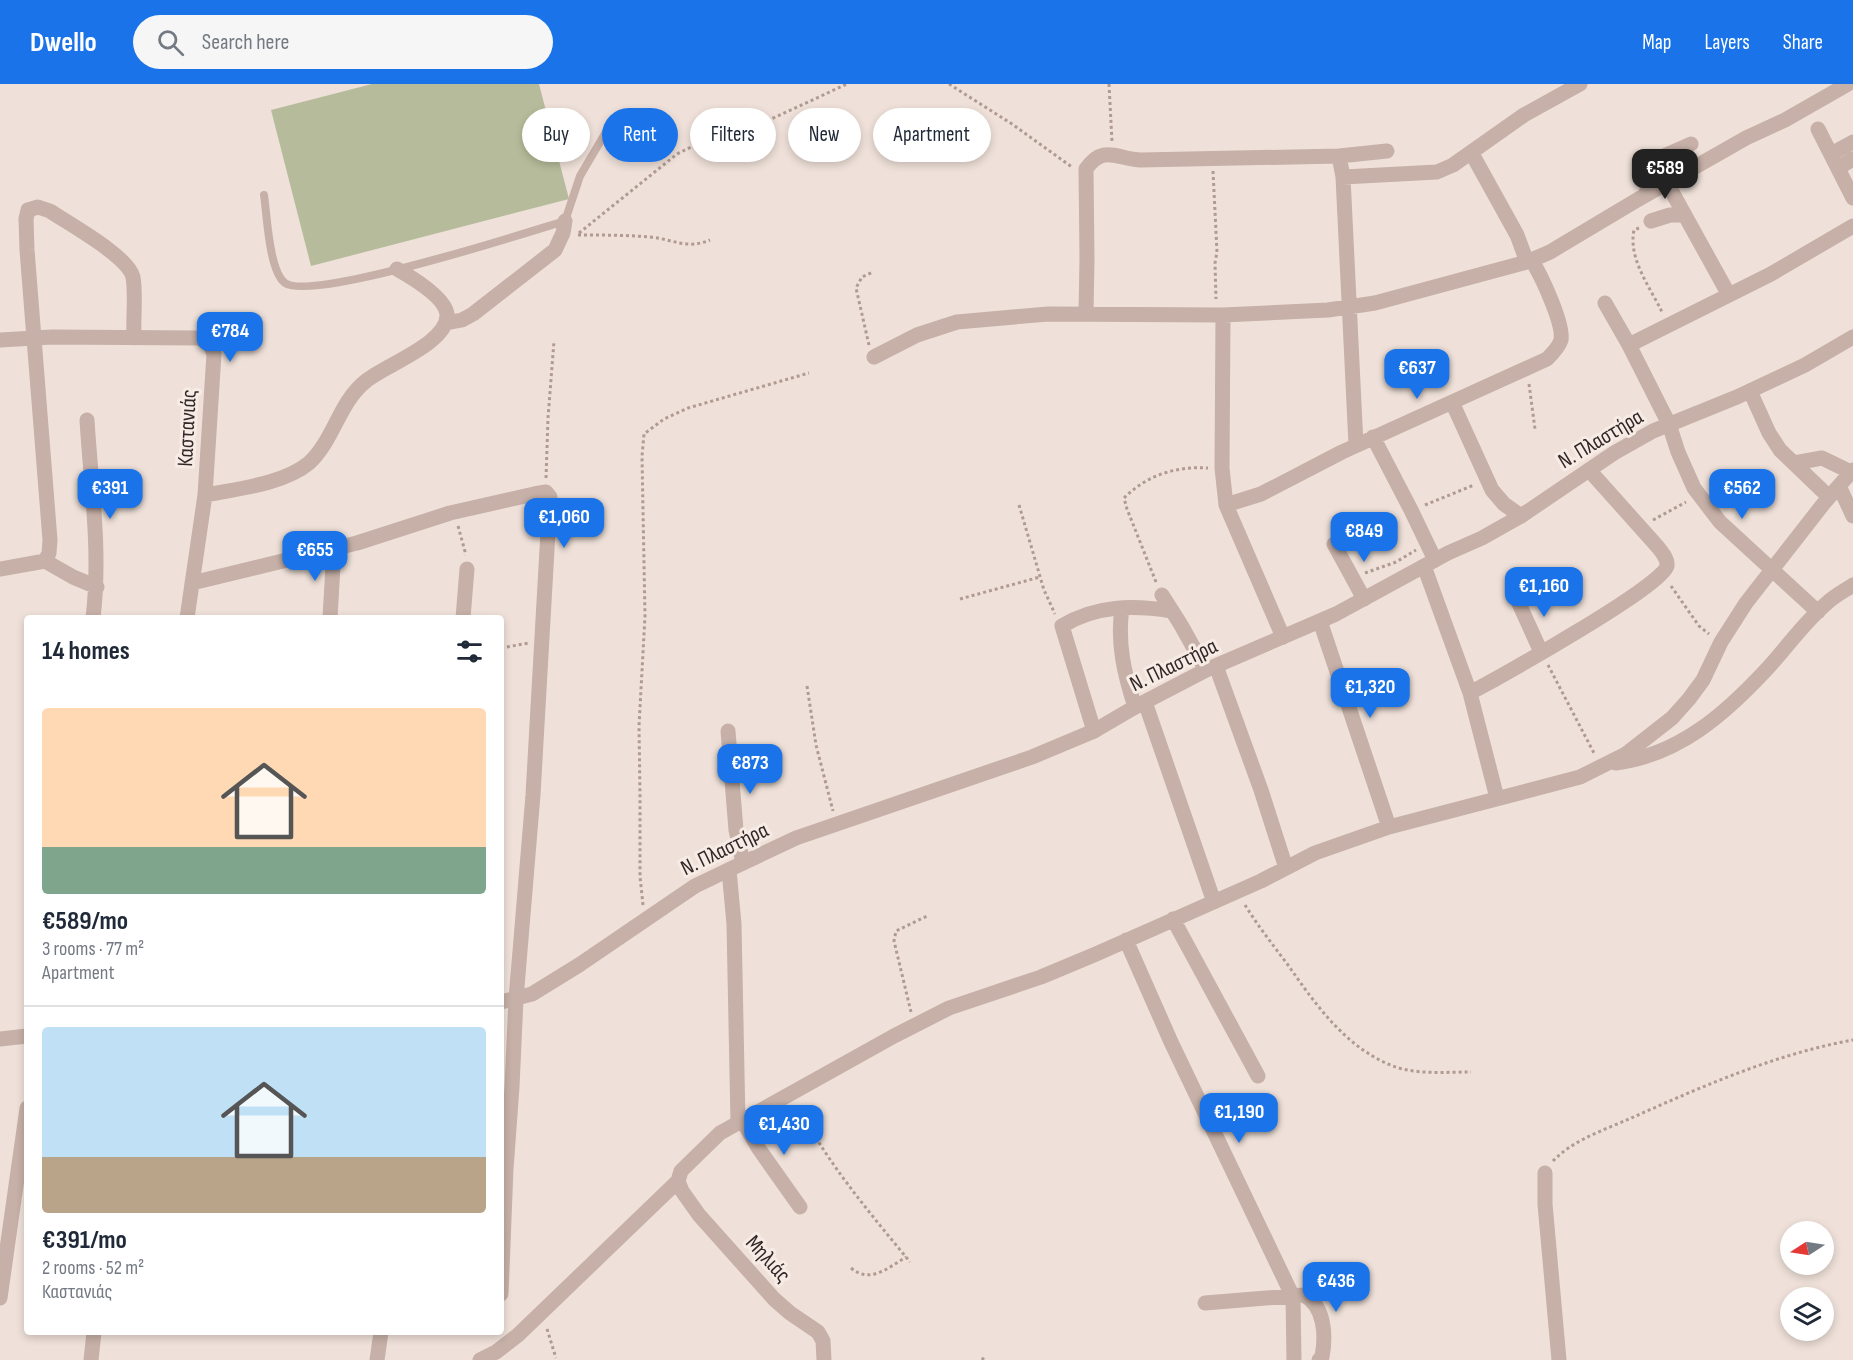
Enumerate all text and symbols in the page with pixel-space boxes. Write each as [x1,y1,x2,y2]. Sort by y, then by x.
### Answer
search box [133,15,553,69]
text: Dwello [30,26,97,59]
icon: search [154,26,187,59]
text: Search here [202,29,289,56]
text: Map [1642,30,1671,55]
text: Layers [1704,30,1750,55]
text: Share [1783,30,1823,55]
chip: Buy [522,108,590,162]
chip: Rent [602,108,678,162]
chip: Filters [690,108,776,162]
chip: New [788,108,861,162]
chip: Apartment [873,108,991,162]
pin: €589 [1629,149,1701,200]
text: €589 [1646,156,1684,180]
pin: €784 [194,312,266,363]
text: €784 [211,319,249,343]
pin: €637 [1381,349,1453,400]
text: €637 [1398,356,1436,380]
street label: Καστανιάς [172,389,203,467]
street label: Ν. Πλαστήρα [1554,403,1649,475]
pin: €391 [74,469,146,520]
pin: €562 [1706,469,1778,520]
text: €391 [92,476,128,500]
text: €562 [1723,476,1761,500]
pin: €1,060 [515,498,613,549]
text: €1,060 [538,505,590,529]
pin: €849 [1328,512,1400,563]
text: €849 [1345,519,1383,543]
pin: €655 [279,531,351,582]
text: €655 [296,538,334,562]
pin: €1,160 [1495,567,1593,618]
text: €1,160 [1519,574,1569,598]
street label: Ν. Πλαστήρα [1126,632,1222,698]
icon: filters [453,635,486,668]
text: 14 homes [42,636,130,667]
pin: €1,320 [1321,668,1419,719]
text: €1,320 [1345,675,1395,699]
pin: €873 [714,744,786,795]
icon: home [210,747,318,855]
text: €873 [731,751,769,775]
street label: Ν. Πλαστήρα [677,816,773,882]
text: €589/mo [42,906,128,937]
text: 3 rooms · 77 m² [42,937,144,961]
text: Apartment [42,961,115,985]
icon: home [210,1066,318,1174]
pin: €1,190 [1190,1093,1288,1144]
text: €1,190 [1214,1100,1264,1124]
pin: €1,430 [735,1105,833,1156]
text: €1,430 [758,1112,810,1136]
north arrow [1780,1221,1834,1275]
map controls [1780,1221,1834,1341]
text: €391/mo [42,1225,127,1256]
street label: Μηλιάς [740,1230,796,1288]
text: 2 rooms · 52 m² [42,1256,144,1280]
pin: €436 [1300,1262,1372,1313]
text: €436 [1317,1269,1355,1293]
text: Καστανιάς [42,1280,112,1304]
button: layers [1780,1287,1834,1341]

